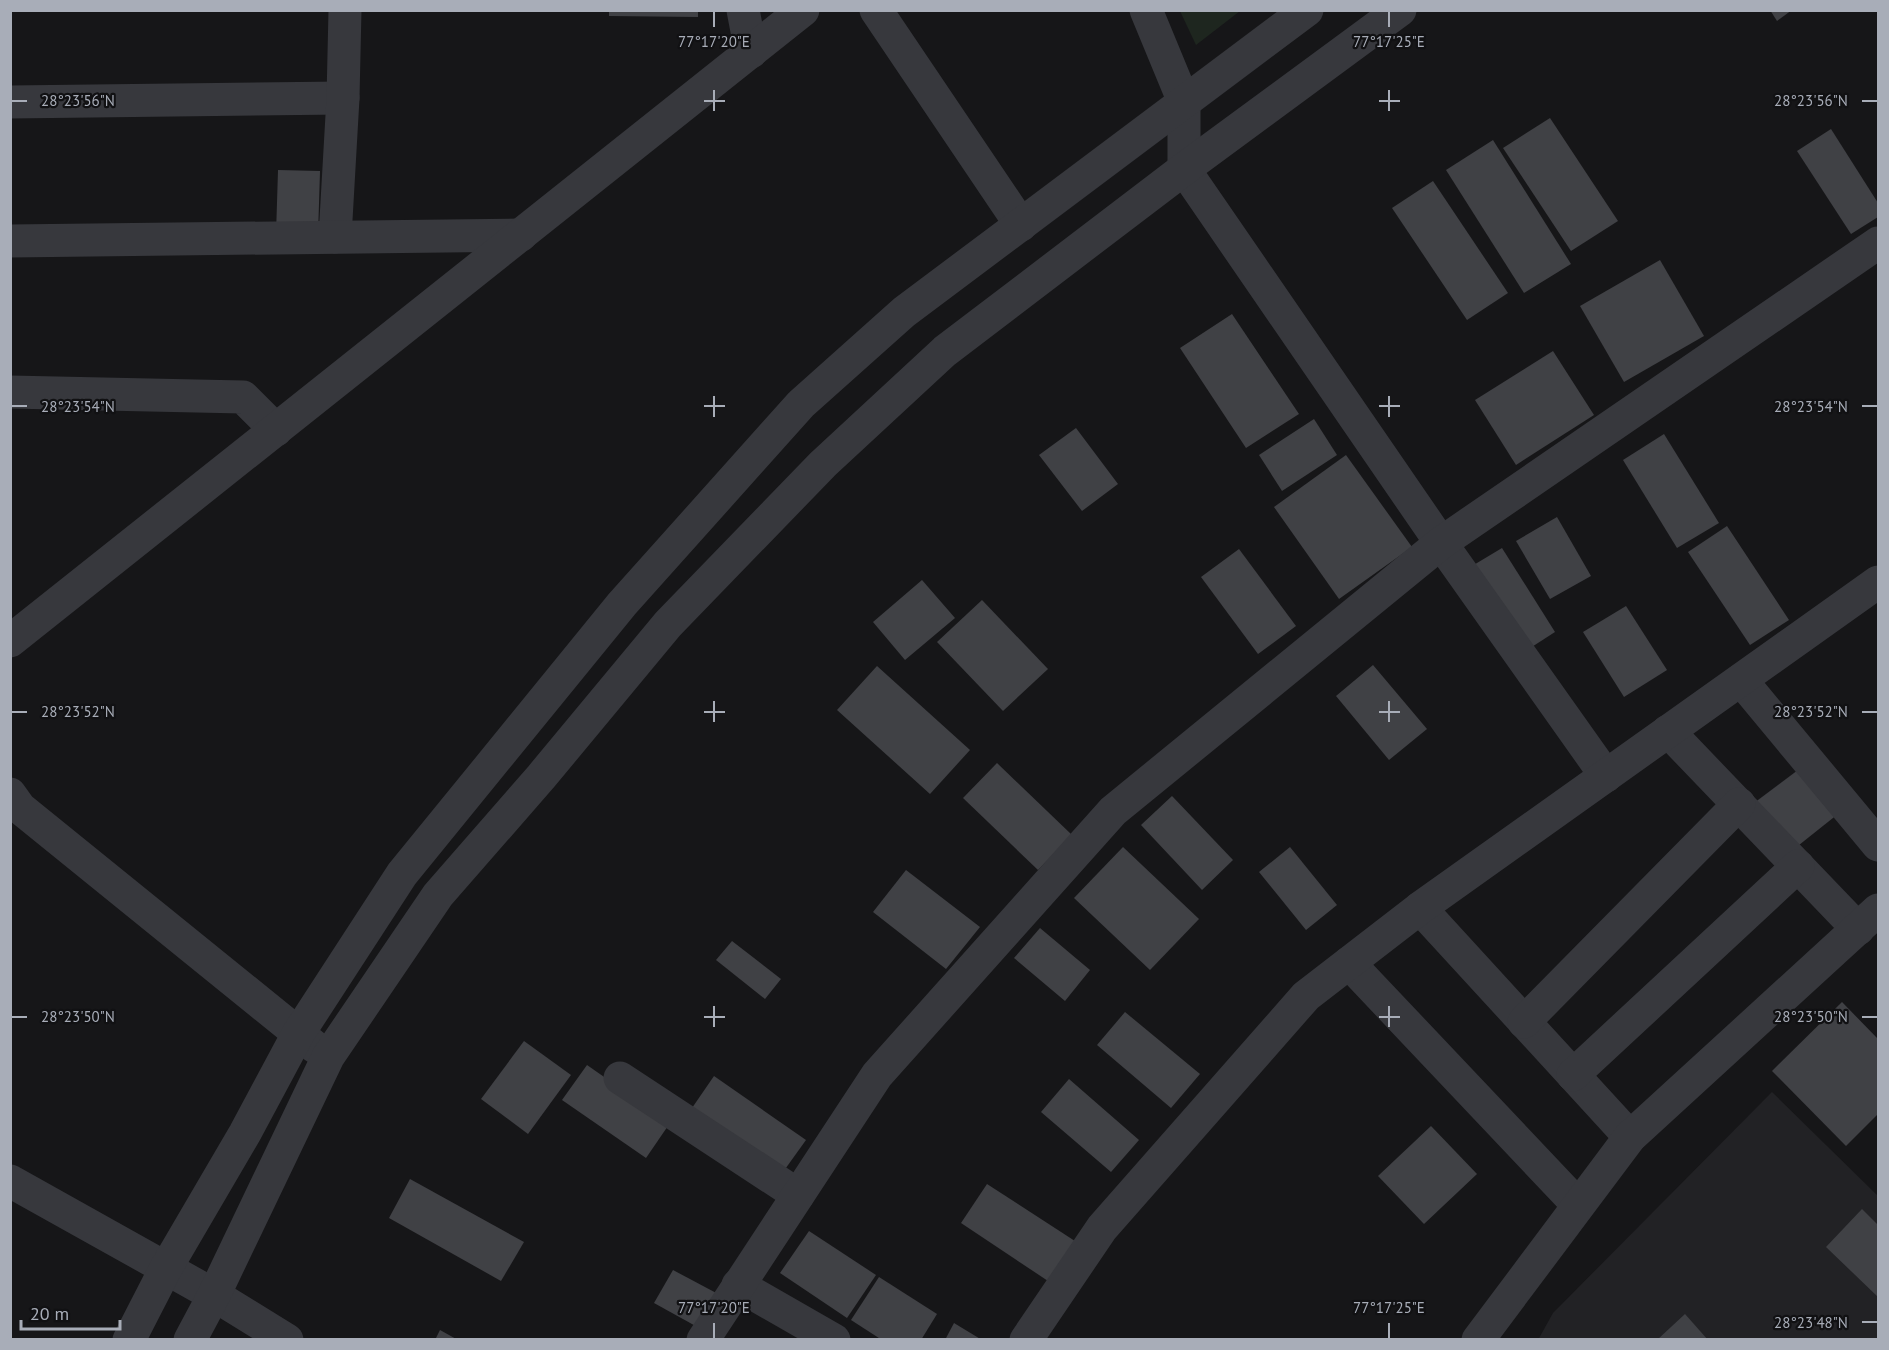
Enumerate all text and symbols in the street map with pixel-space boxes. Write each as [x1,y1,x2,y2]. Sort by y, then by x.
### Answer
text: 77°17'20"E [678,32,750,51]
text: 77°17'25"E [1353,32,1425,51]
text: 28°23'56"N [41,91,115,110]
text: 28°23'56"N [1774,91,1848,110]
text: 28°23'54"N [41,397,115,416]
text: 28°23'54"N [1774,397,1848,416]
text: 28°23'52"N [41,702,115,721]
text: 28°23'52"N [1774,702,1848,721]
text: 28°23'50"N [41,1007,115,1026]
text: 28°23'50"N [1774,1007,1848,1026]
scale bar [21,1293,120,1331]
text: 77°17'20"E [678,1298,750,1317]
text: 77°17'25"E [1353,1298,1425,1317]
text: 20 m [30,1302,69,1325]
text: 28°23'48"N [1774,1313,1848,1332]

